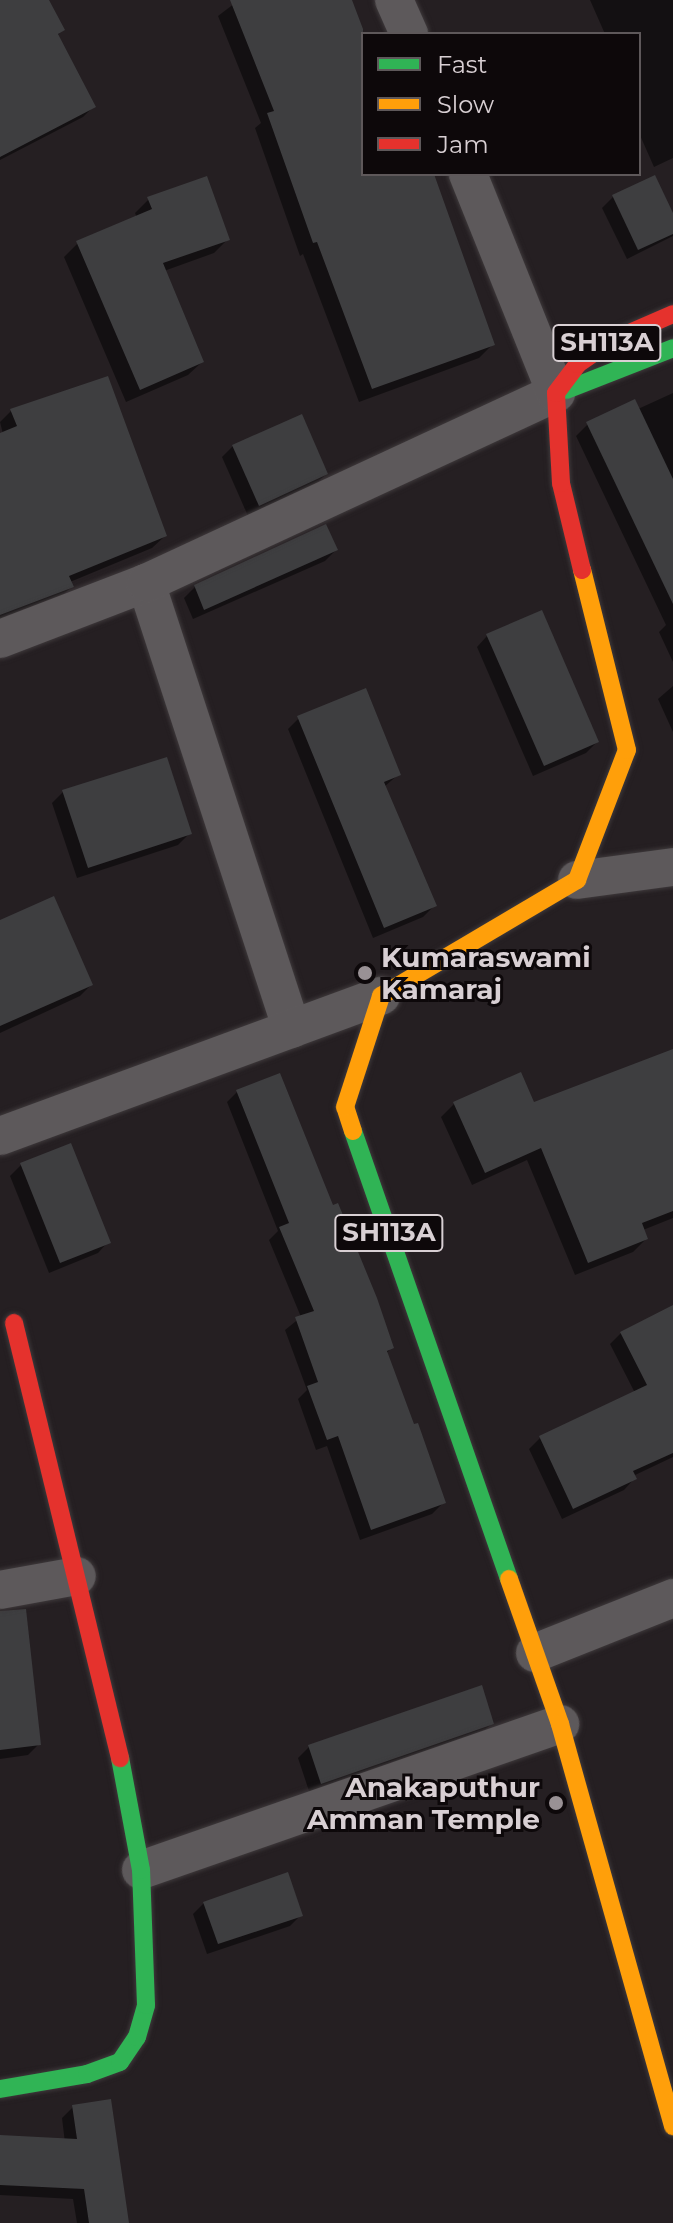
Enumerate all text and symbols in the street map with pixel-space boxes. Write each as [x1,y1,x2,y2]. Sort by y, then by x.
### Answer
legend [361,32,641,176]
text: Fast [437,50,487,79]
text: Slow [437,90,494,119]
text: Jam [437,130,489,159]
road number: SH113A [551,321,663,365]
place label: Kumaraswami Kamaraj [381,940,591,1006]
marker: Kumaraswami Kamaraj [356,964,374,982]
road number: SH113A [333,1211,445,1255]
place label: Anakaputhur Amman Temple [307,1770,540,1836]
marker: Anakaputhur Amman Temple [547,1794,565,1812]

